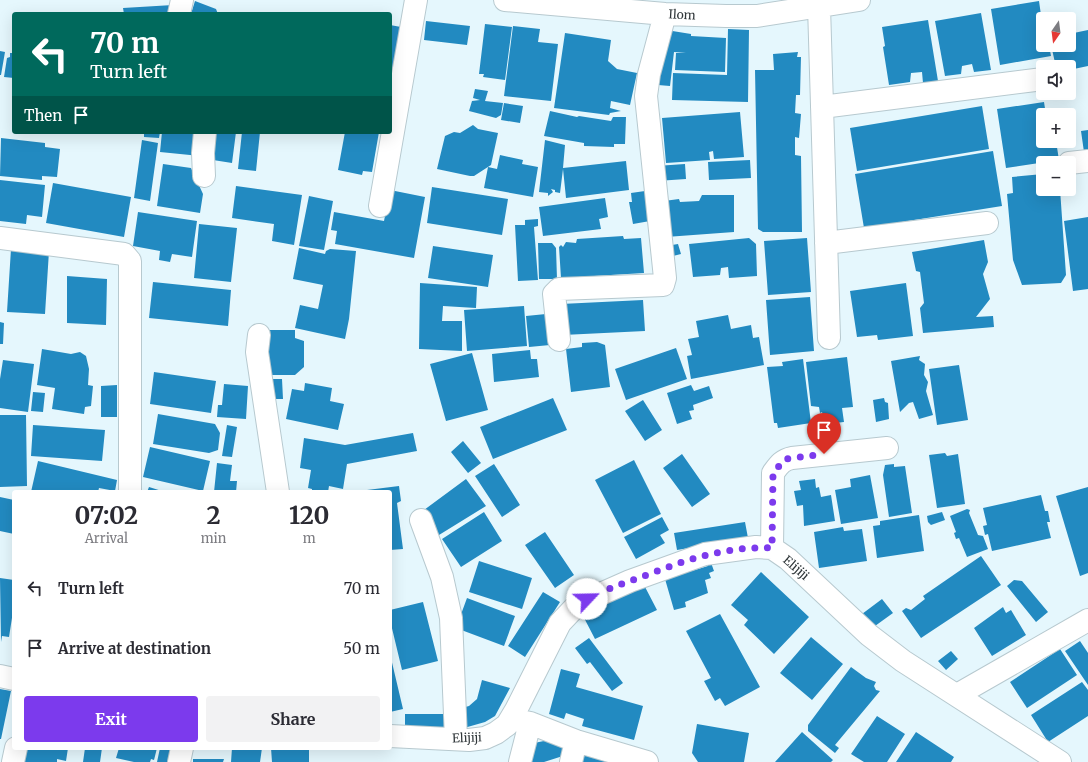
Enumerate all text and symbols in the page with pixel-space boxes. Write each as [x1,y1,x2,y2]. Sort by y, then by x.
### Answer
street label: Ilom [668,6,696,23]
north arrow [1036,12,1076,52]
map controls [1036,12,1076,196]
text: 70 m [90,25,159,61]
icon: left [24,28,76,80]
text: Turn left [90,60,167,83]
button: sound [1036,60,1076,100]
icon: arrive [70,104,92,126]
text: Then [24,106,62,125]
button: + [1036,108,1076,148]
button: − [1036,156,1076,196]
pin [807,413,841,454]
icon: arrive [813,419,835,441]
text: 07:02 [74,500,138,531]
text: 2 [207,500,221,531]
text: 120 [289,500,330,531]
text: Arrival [85,530,128,547]
text: min [201,530,226,547]
text: m [303,530,316,547]
street label: Elijiji [780,552,813,583]
icon: left [24,577,46,599]
position arrow [566,578,608,620]
text: Turn left [58,579,124,598]
text: 70 m [344,579,380,598]
icon: arrive [24,637,46,659]
text: Arrive at destination [58,639,211,658]
text: 50 m [343,639,380,658]
button: Exit [24,696,198,742]
button: Share [206,696,380,742]
street label: Elijiji [452,729,482,746]

